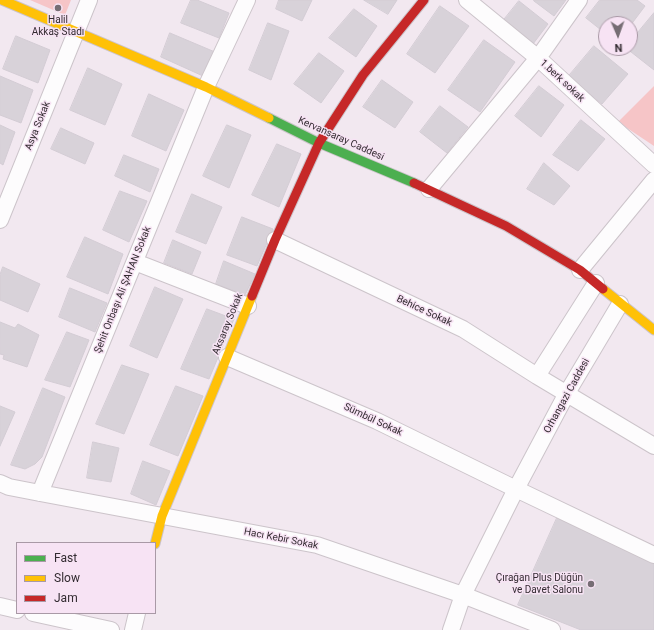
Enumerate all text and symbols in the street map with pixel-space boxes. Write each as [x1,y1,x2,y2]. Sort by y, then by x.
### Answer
marker: Halil Akkaş Stadı [53,3,63,13]
place label: Halil Akkaş Stadı [32,14,84,38]
north arrow [598,16,638,56]
text: N [614,41,623,54]
street label: 1.berk sokak [537,57,587,105]
street label: Asya Sokak [23,100,53,152]
street label: Kervansaray Caddesi [296,115,386,163]
street label: Şehit Onbaşı Ali ŞAHAN Sokak [92,225,154,355]
street label: Aksaray Sokak [210,292,246,356]
street label: Behice Sokak [394,293,454,329]
street label: Orhangazi Caddesi [541,356,593,436]
street label: Sümbül Sokak [342,401,404,439]
street label: Hacı Kebir Sokak [243,526,319,552]
legend [16,542,156,614]
text: Fast [54,551,77,565]
text: Slow [54,571,80,585]
place label: Çırağan Plus Düğün ve Davet Salonu [496,572,583,596]
marker: Çırağan Plus Düğün ve Davet Salonu [586,579,596,589]
text: Jam [54,591,78,605]

